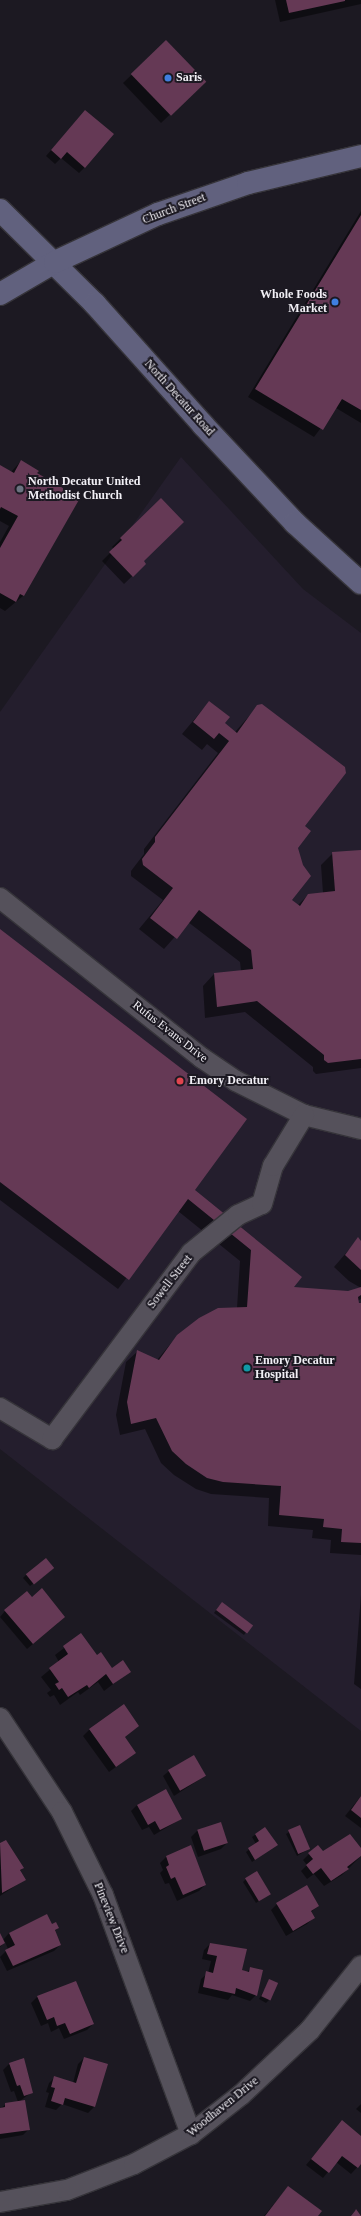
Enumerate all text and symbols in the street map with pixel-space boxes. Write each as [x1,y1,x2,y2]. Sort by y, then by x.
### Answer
place label: Saris [176,71,202,85]
marker: Saris [163,73,173,83]
street label: Church Street [140,190,208,228]
place label: Whole Foods Market [260,288,327,316]
marker: Whole Foods Market [330,297,340,307]
street label: North Decatur Road [141,357,217,439]
place label: North Decatur United Methodist Church [28,475,141,503]
marker: North Decatur United Methodist Church [15,484,25,494]
street label: Rufus Evans Drive [130,998,210,1066]
place label: Emory Decatur [189,1074,269,1088]
marker: Emory Decatur [174,1075,186,1087]
street label: Sowell Street [145,1252,195,1312]
place label: Emory Decatur Hospital [255,1354,335,1382]
marker: Emory Decatur Hospital [242,1363,252,1373]
street label: Pineview Drive [90,1881,132,1955]
street label: Woodhaven Drive [185,2074,261,2140]

